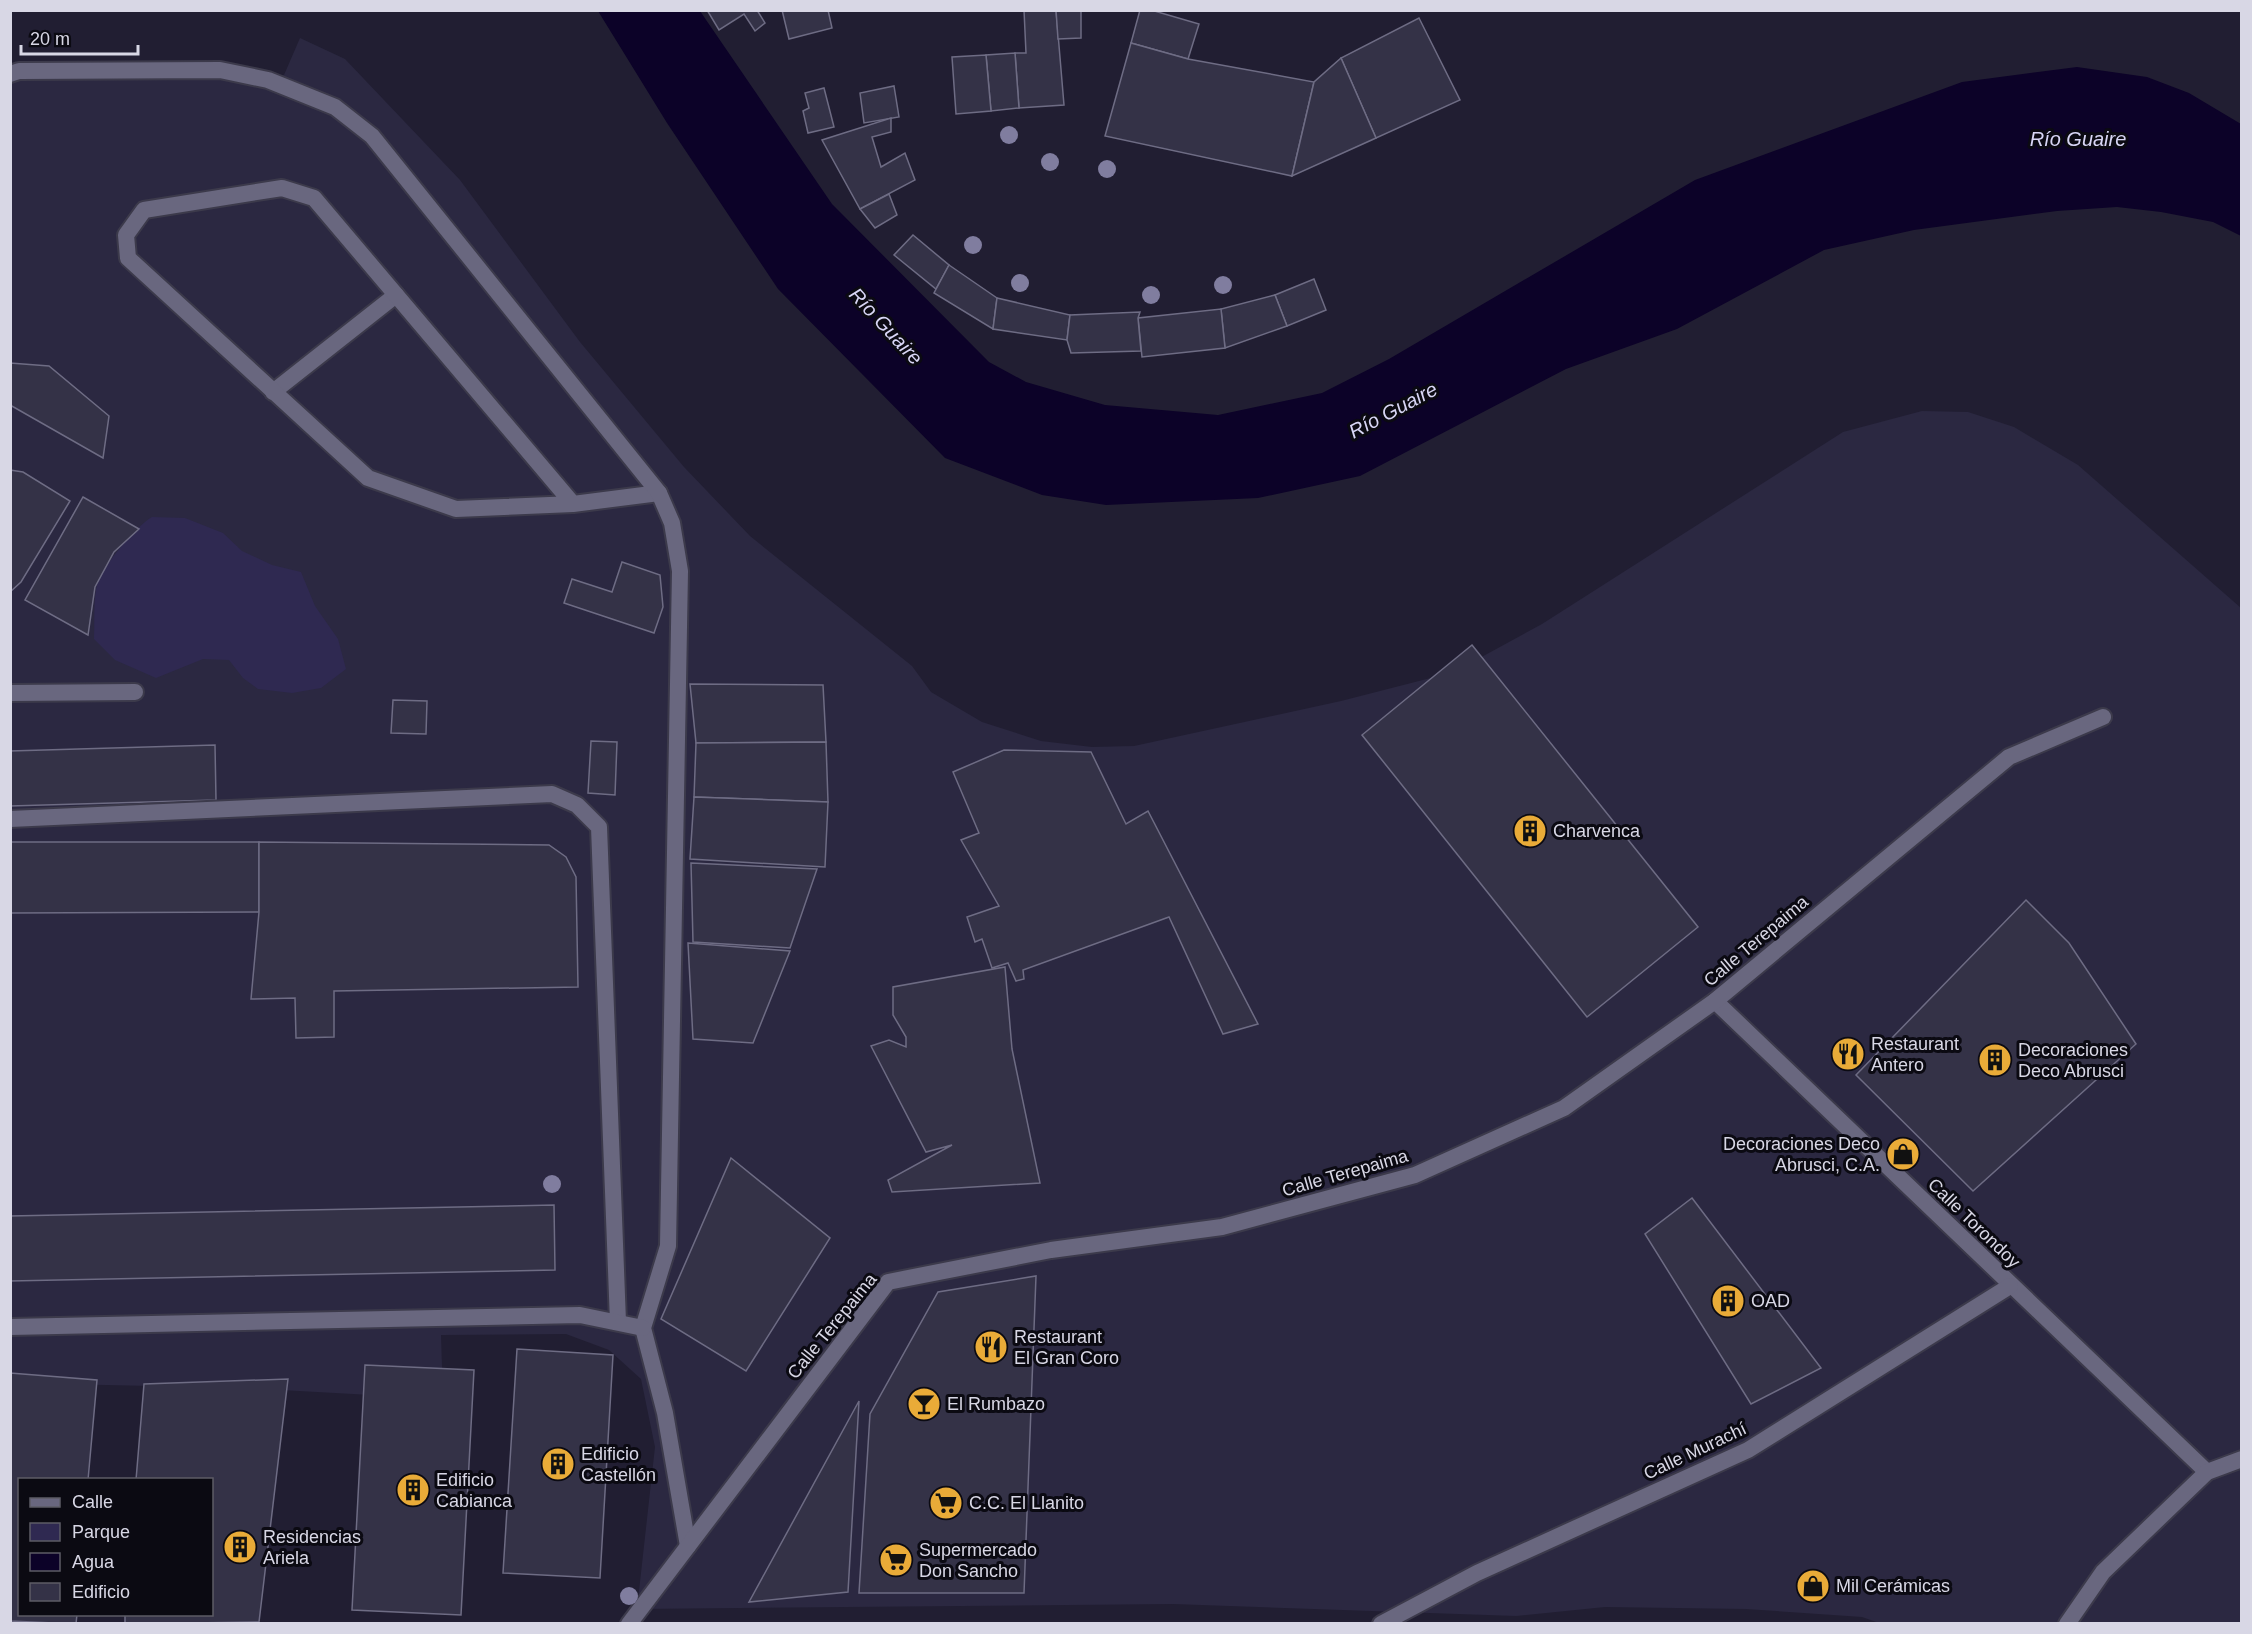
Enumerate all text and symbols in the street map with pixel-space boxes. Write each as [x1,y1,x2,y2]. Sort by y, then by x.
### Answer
scale bar [21,18,138,56]
text: 20 m [30,29,70,49]
water label: Río Guaire [2030,128,2126,150]
water label: Río Guaire [845,283,927,369]
water label: Río Guaire [1345,378,1441,442]
building icon: Charvenca [1512,813,1548,849]
place label: Charvenca [1553,821,1641,841]
street label: Calle Terepaima [1700,891,1813,990]
place label: Restaurant Antero [1871,1034,1959,1075]
restaurant icon: Restaurant Antero [1830,1036,1866,1072]
place label: Decoraciones Deco Abrusci [2018,1040,2128,1081]
building icon: Decoraciones Deco Abrusci [1977,1042,2013,1078]
place label: Decoraciones Deco Abrusci, C.A. [1723,1134,1880,1175]
shop icon: Decoraciones Deco Abrusci, C.A. [1885,1136,1921,1172]
street label: Calle Terepaima [1280,1145,1411,1200]
street label: Calle Torondoy [1924,1174,2024,1272]
street label: Calle Terepaima [783,1269,881,1383]
building icon: OAD [1710,1283,1746,1319]
place label: OAD [1751,1291,1790,1311]
place label: Restaurant El Gran Coro [1014,1327,1119,1368]
restaurant icon: Restaurant El Gran Coro [973,1329,1009,1365]
bar icon: El Rumbazo [906,1386,942,1422]
place label: El Rumbazo [947,1394,1045,1414]
street label: Calle Murachí [1640,1418,1750,1484]
place label: Edificio Castellón [581,1444,656,1485]
building icon: Edificio Castellón [540,1446,576,1482]
place label: Edificio Cabianca [436,1470,513,1511]
building icon: Edificio Cabianca [395,1472,431,1508]
legend [18,1478,213,1616]
supermarket icon: C.C. El Llanito [928,1485,964,1521]
text: Calle [72,1492,113,1512]
place label: C.C. El Llanito [969,1493,1084,1513]
text: Parque [72,1522,130,1542]
place label: Residencias Ariela [263,1527,361,1568]
building icon: Residencias Ariela [222,1529,258,1565]
place label: Supermercado Don Sancho [919,1540,1037,1581]
supermarket icon: Supermercado Don Sancho [878,1542,914,1578]
text: Agua [72,1552,115,1572]
shop icon: Mil Cerámicas [1795,1568,1831,1604]
place label: Mil Cerámicas [1836,1576,1950,1596]
text: Edificio [72,1582,130,1602]

